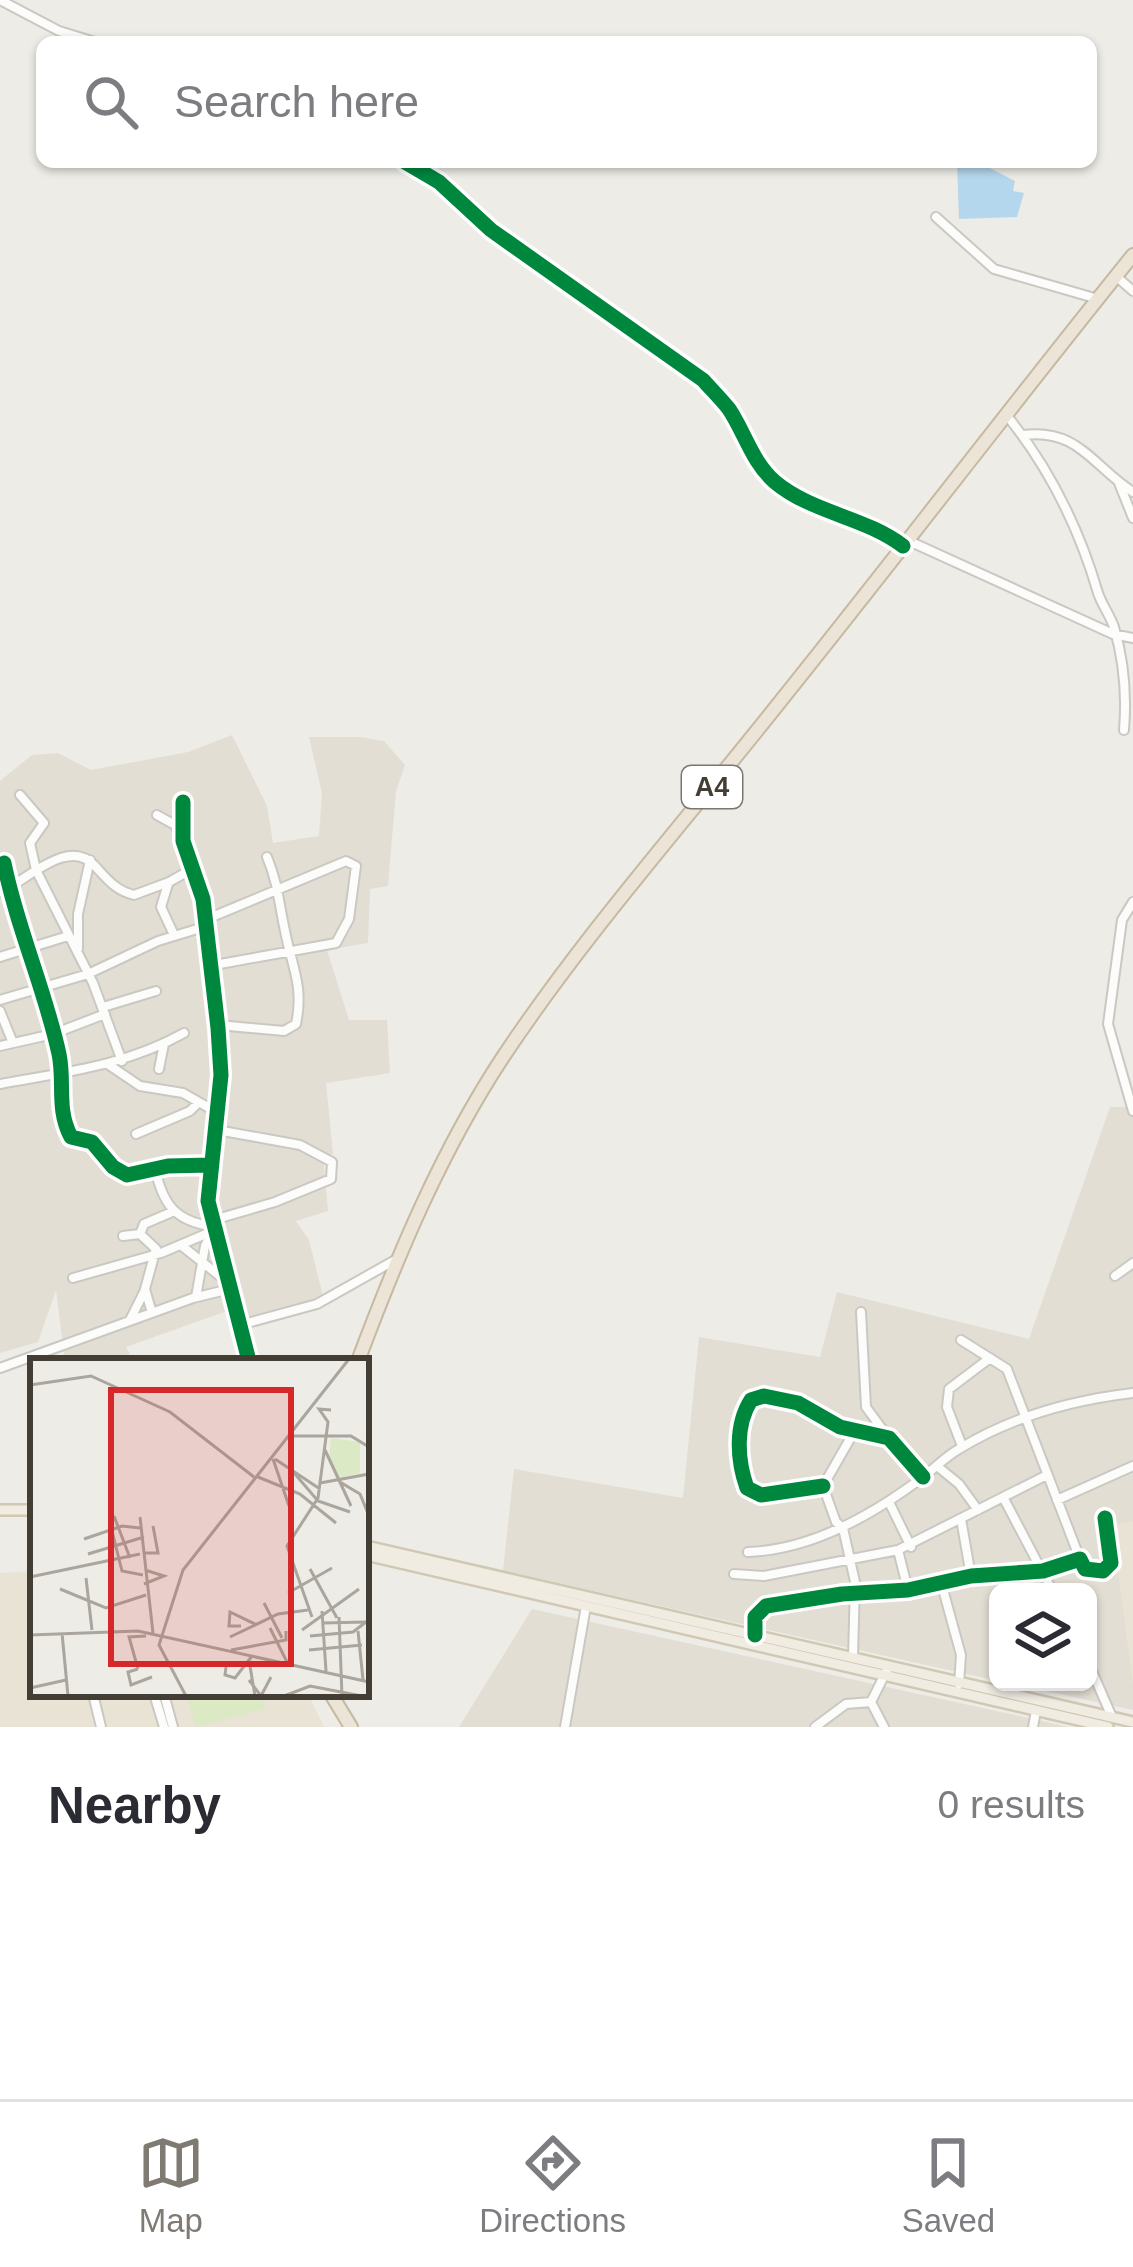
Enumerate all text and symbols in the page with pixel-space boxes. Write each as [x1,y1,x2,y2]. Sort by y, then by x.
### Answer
search box [36,36,1097,168]
icon: search [78,69,144,135]
text: Search here [174,76,419,127]
road number: A4 [682,766,742,808]
inset map [30,1358,369,1697]
map controls [989,1583,1097,1691]
button: layers [989,1583,1097,1691]
text: Nearby [48,1777,221,1834]
text: 0 results [938,1783,1085,1826]
tab: Map [138,2130,204,2240]
tab: Directions [479,2130,626,2240]
tab: Saved [902,2130,995,2240]

